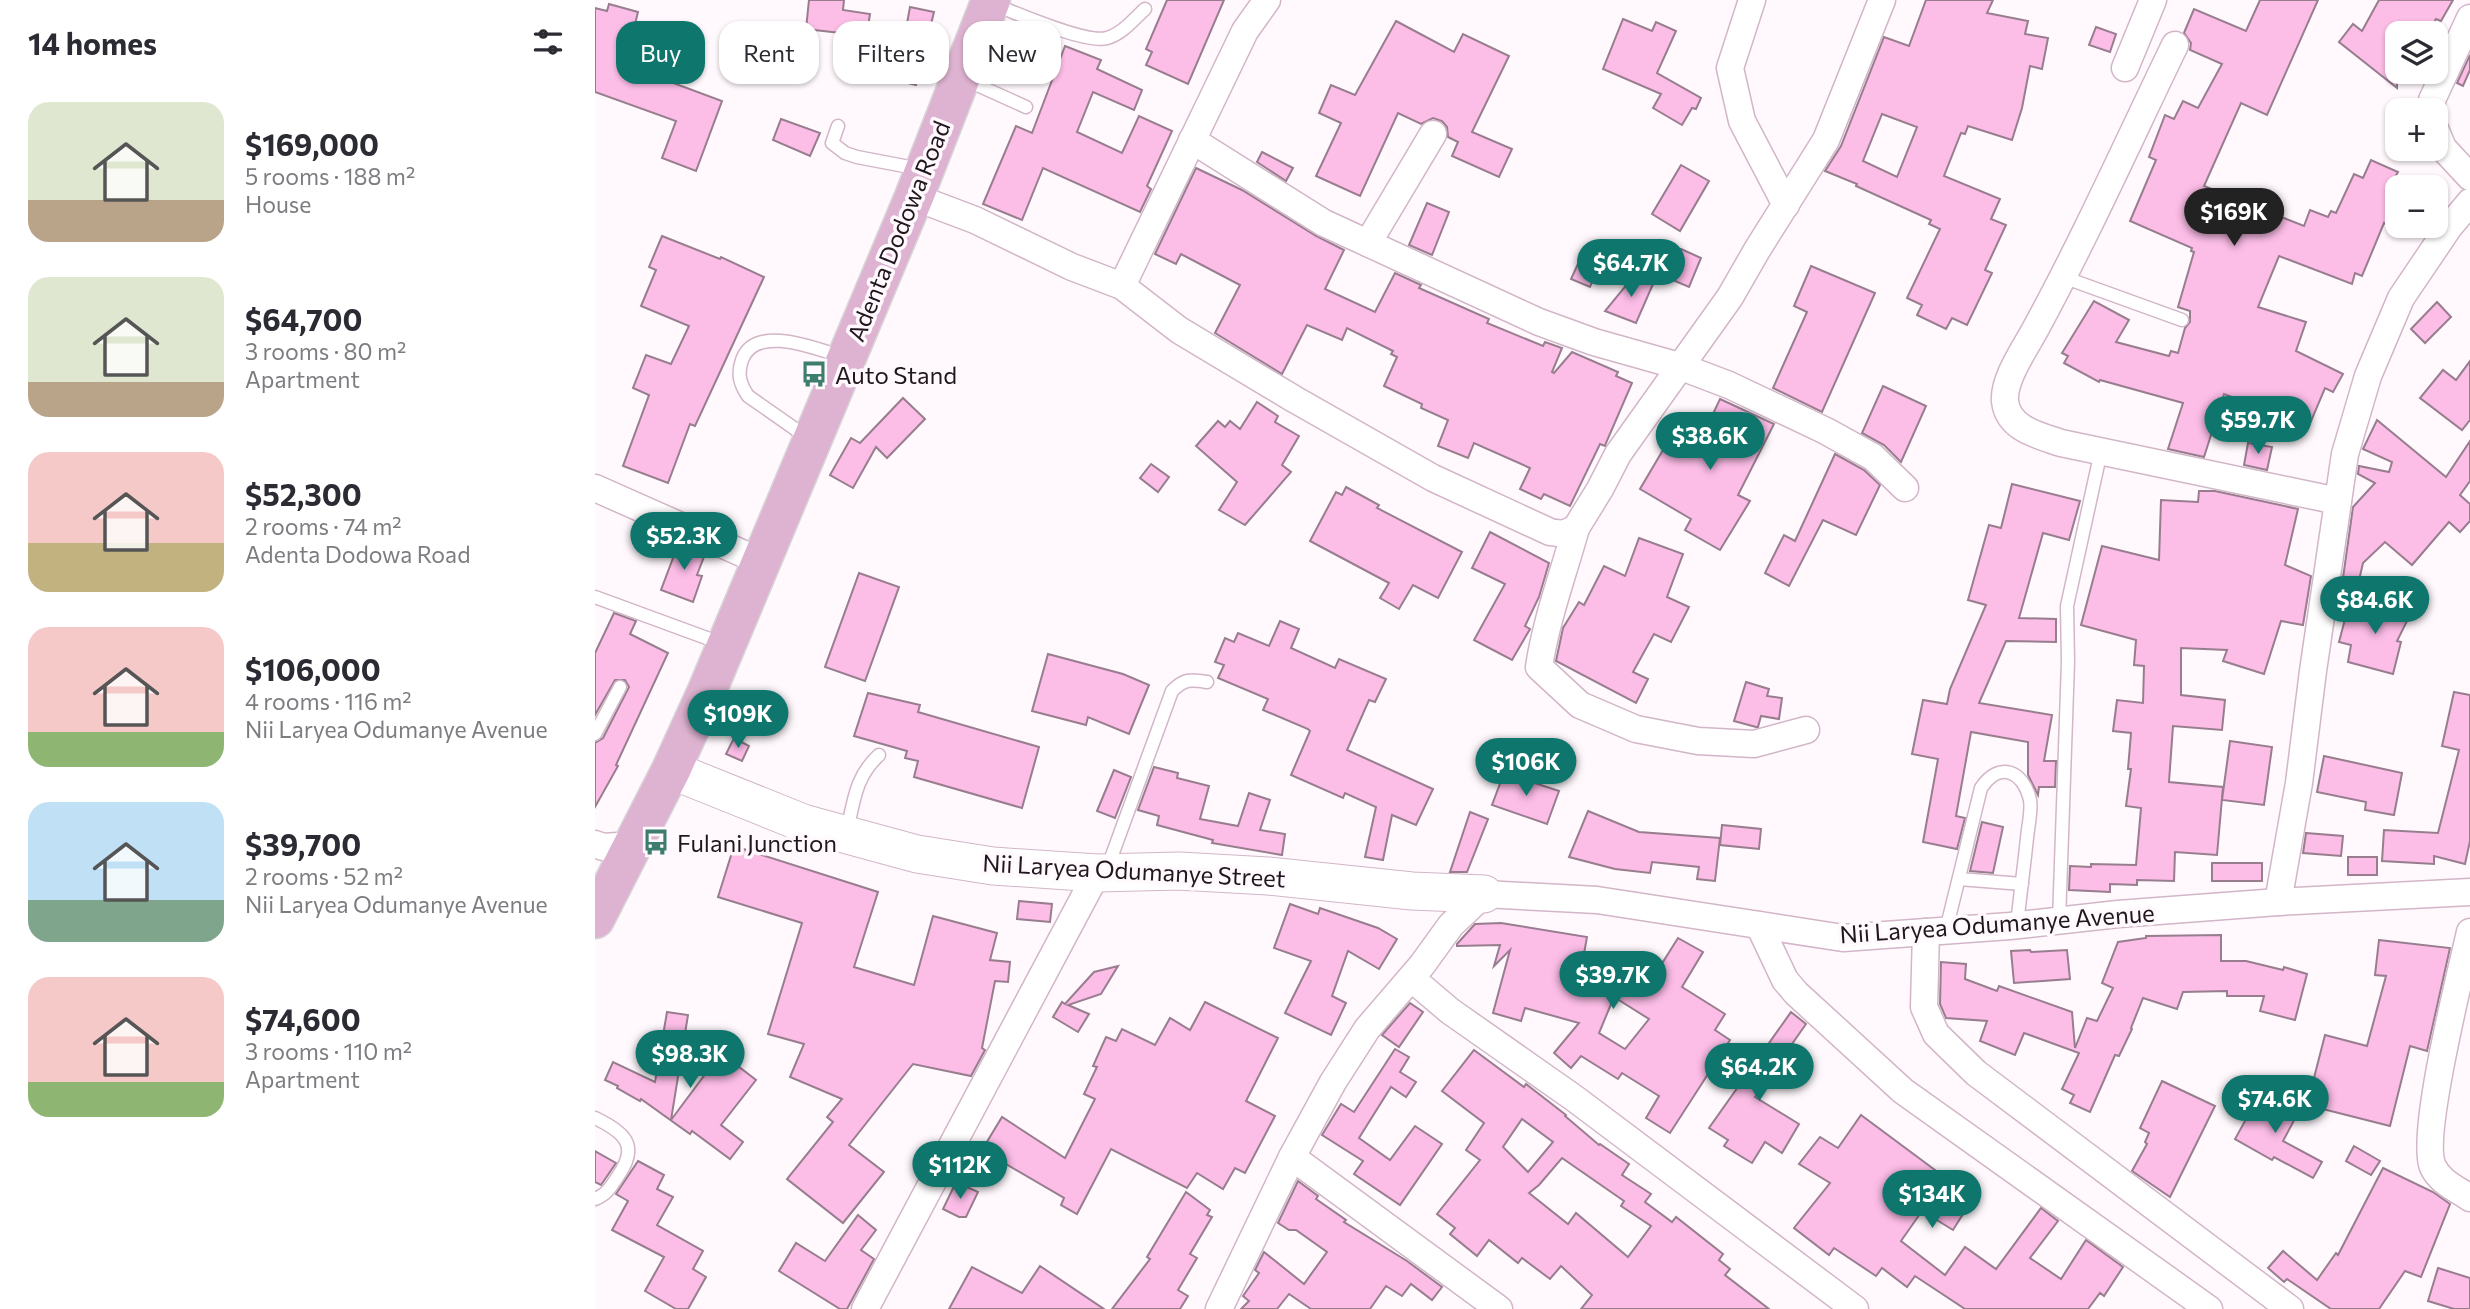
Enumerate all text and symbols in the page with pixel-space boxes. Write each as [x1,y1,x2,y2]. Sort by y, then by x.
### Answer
chip: Buy [616,21,705,84]
chip: Rent [719,21,819,84]
chip: Filters [833,21,949,84]
chip: New [963,21,1061,84]
map controls [2385,21,2448,238]
button: layers [2385,21,2448,84]
icon: filters [529,23,567,61]
text: 14 homes [28,24,157,61]
button: + [2385,98,2448,161]
street label: Adenta Dodowa Road [840,117,956,345]
text: $169,000 [245,125,379,162]
icon: home [84,130,168,214]
text: 5 rooms · 188 m² [245,162,415,190]
button: − [2385,175,2448,238]
pin: $169K [2185,188,2283,248]
text: House [245,190,311,218]
text: $169K [2200,197,2268,225]
pin: $64.7K [1574,240,1688,299]
text: $64.7K [1593,248,1669,276]
text: $64,700 [245,300,362,337]
icon: home [84,305,168,389]
text: 3 rooms · 80 m² [245,337,406,365]
bus stop icon: Auto Stand [799,359,829,389]
place label: Auto Stand [835,360,957,389]
text: Apartment [245,365,360,393]
pin: $59.7K [2201,396,2315,456]
text: $59.7K [2220,405,2296,433]
pin: $38.6K [1653,412,1767,472]
text: $38.6K [1672,421,1748,449]
text: $52,300 [245,475,362,512]
icon: home [84,480,168,564]
text: 2 rooms · 74 m² [245,512,401,540]
pin: $52.3K [627,512,741,572]
text: $52.3K [646,521,722,549]
text: Adenta Dodowa Road [245,540,470,568]
pin: $84.6K [2318,576,2432,636]
text: $84.6K [2336,585,2414,613]
text: $106,000 [245,650,381,687]
icon: home [84,655,168,739]
text: 4 rooms · 116 m² [245,687,412,715]
pin: $109K [689,690,787,750]
text: $109K [703,699,773,727]
text: Nii Laryea Odumanye Avenue [245,715,548,743]
pin: $106K [1477,738,1575,798]
text: $106K [1491,747,1561,775]
text: $39,700 [245,825,361,862]
bus stop icon: Fulani Junction [641,827,671,857]
place label: Fulani Junction [677,828,837,857]
icon: home [84,830,168,914]
street label: Nii Laryea Odumanye Street [982,848,1287,892]
text: 2 rooms · 52 m² [245,862,403,890]
text: Nii Laryea Odumanye Avenue [245,890,548,918]
street label: Nii Laryea Odumanye Avenue [1838,898,2156,948]
pin: $39.7K [1556,951,1670,1011]
text: $39.7K [1575,960,1651,988]
text: $74,600 [245,1000,361,1037]
icon: home [84,1005,168,1089]
pin: $98.3K [633,1030,747,1090]
text: 3 rooms · 110 m² [245,1037,412,1065]
text: $98.3K [652,1039,728,1067]
pin: $64.2K [1702,1044,1816,1103]
text: $64.2K [1721,1052,1797,1080]
text: Apartment [245,1065,360,1093]
pin: $74.6K [2218,1076,2332,1135]
text: $74.6K [2238,1084,2312,1112]
pin: $112K [911,1142,1009,1201]
text: $112K [928,1150,992,1178]
pin: $134K [1883,1170,1981,1230]
text: $134K [1898,1179,1966,1207]

